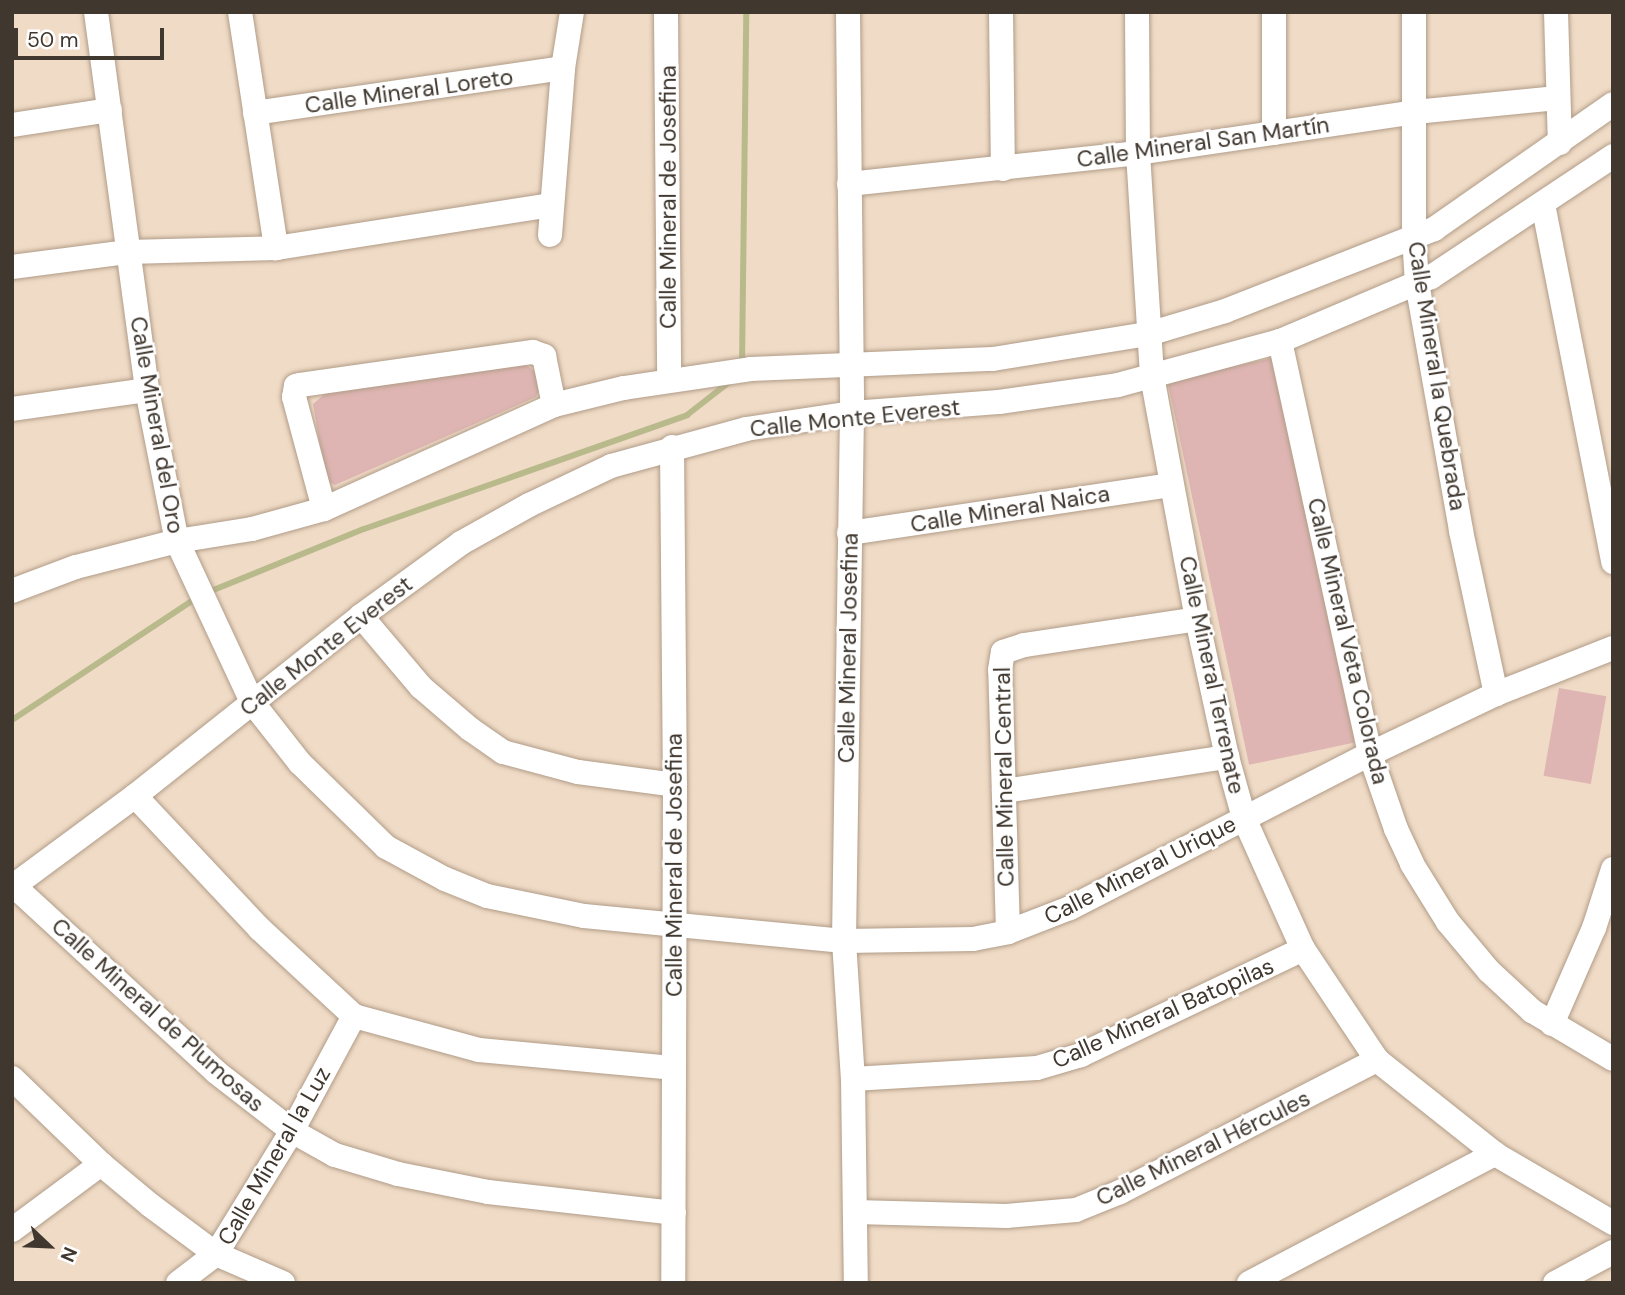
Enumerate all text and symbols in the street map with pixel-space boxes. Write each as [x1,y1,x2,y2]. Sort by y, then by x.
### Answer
scale bar [18,14,168,58]
text: 50 m [27,26,78,54]
street label: Calle Mineral Loreto [303,63,515,119]
street label: Calle Mineral de Josefina [654,65,682,329]
street label: Calle Mineral San Martín [1075,111,1331,173]
street label: Calle Mineral la Quebrada [1402,240,1472,512]
street label: Calle Mineral del Oro [124,314,190,536]
street label: Calle Monte Everest [748,393,962,443]
street label: Calle Mineral Naica [908,480,1112,538]
street label: Calle Mineral Veta Colorada [1302,495,1394,787]
street label: Calle Mineral Josefina [832,533,864,763]
street label: Calle Mineral Terrenate [1173,554,1251,796]
street label: Calle Monte Everest [234,570,418,722]
street label: Calle Mineral Central [988,667,1020,887]
street label: Calle Mineral de Josefina [660,733,688,997]
street label: Calle Mineral Urique [1039,810,1241,930]
street label: Calle Mineral de Plumosas [46,912,270,1118]
street label: Calle Mineral Batopilas [1048,952,1278,1074]
street label: Calle Mineral la Luz [212,1062,336,1250]
street label: Calle Mineral Hércules [1091,1084,1315,1212]
north arrow [14,1211,84,1281]
text: N [55,1243,83,1266]

